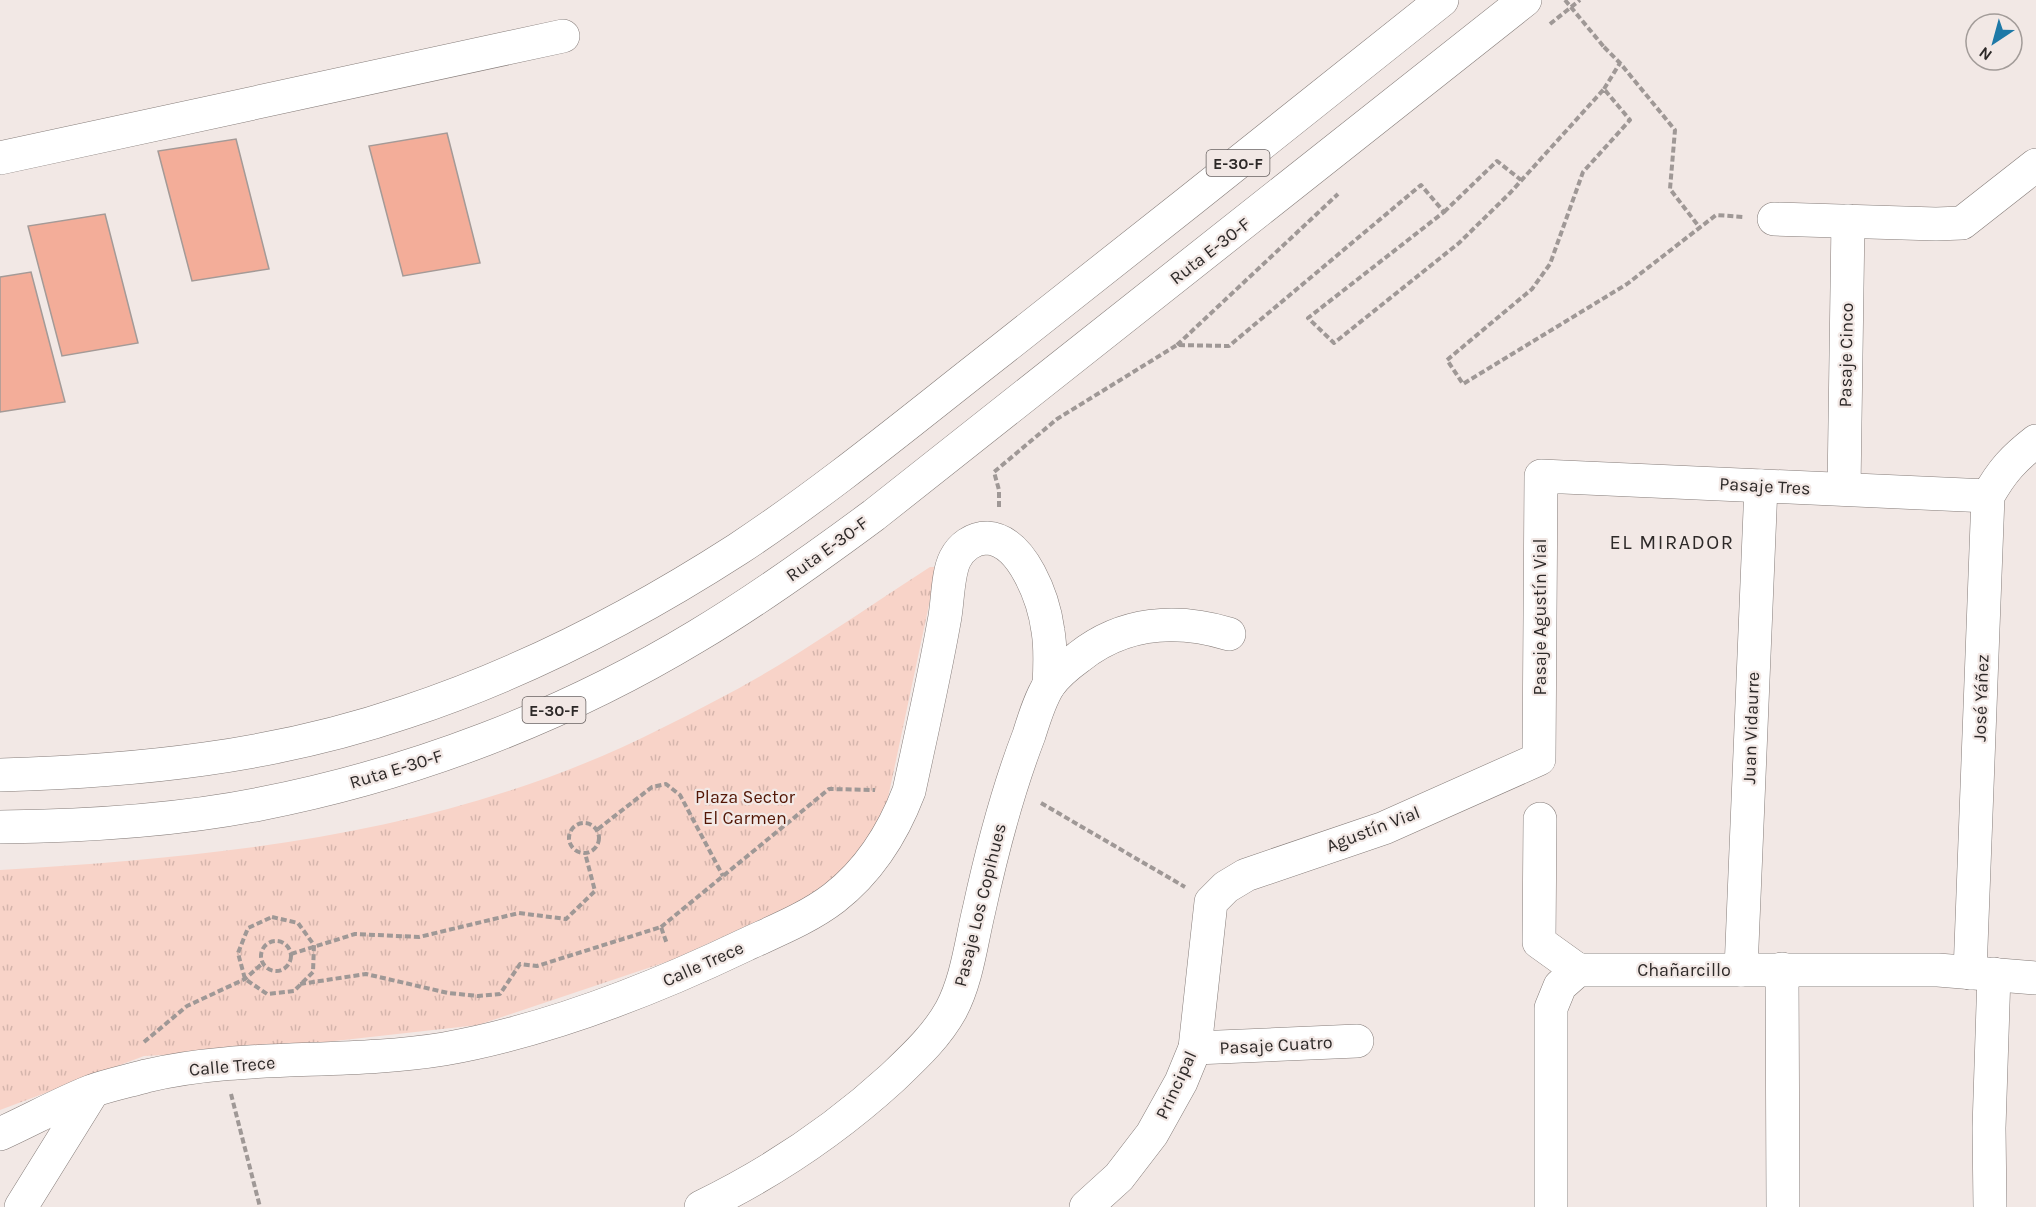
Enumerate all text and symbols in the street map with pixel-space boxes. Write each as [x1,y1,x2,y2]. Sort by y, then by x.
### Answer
north arrow [1964,12,2024,72]
text: N [1975,43,1996,65]
road number: E-30-F [1206,150,1270,176]
street label: Ruta E-30-F [1165,213,1255,289]
street label: Pasaje Cinco [1834,302,1858,408]
street label: Pasaje Tres [1719,473,1811,499]
street label: Ruta E-30-F [782,512,872,586]
district label: EL MIRADOR [1610,531,1734,554]
street label: Pasaje Agustín Vial [1529,539,1551,695]
street label: José Yáñez [1968,654,1994,742]
street label: Juan Vidaurre [1738,671,1764,785]
road number: E-30-F [522,697,586,723]
street label: Ruta E-30-F [347,744,445,794]
park label: Plaza Sector El Carmen [695,786,796,829]
street label: Agustín Vial [1323,801,1423,857]
street label: Pasaje Los Copihues [949,821,1011,989]
street label: Calle Trece [659,936,747,992]
street label: Chañarcillo [1637,959,1731,981]
street label: Pasaje Cuatro [1219,1031,1333,1059]
street label: Principal [1151,1047,1201,1123]
street label: Calle Trece [188,1051,276,1081]

